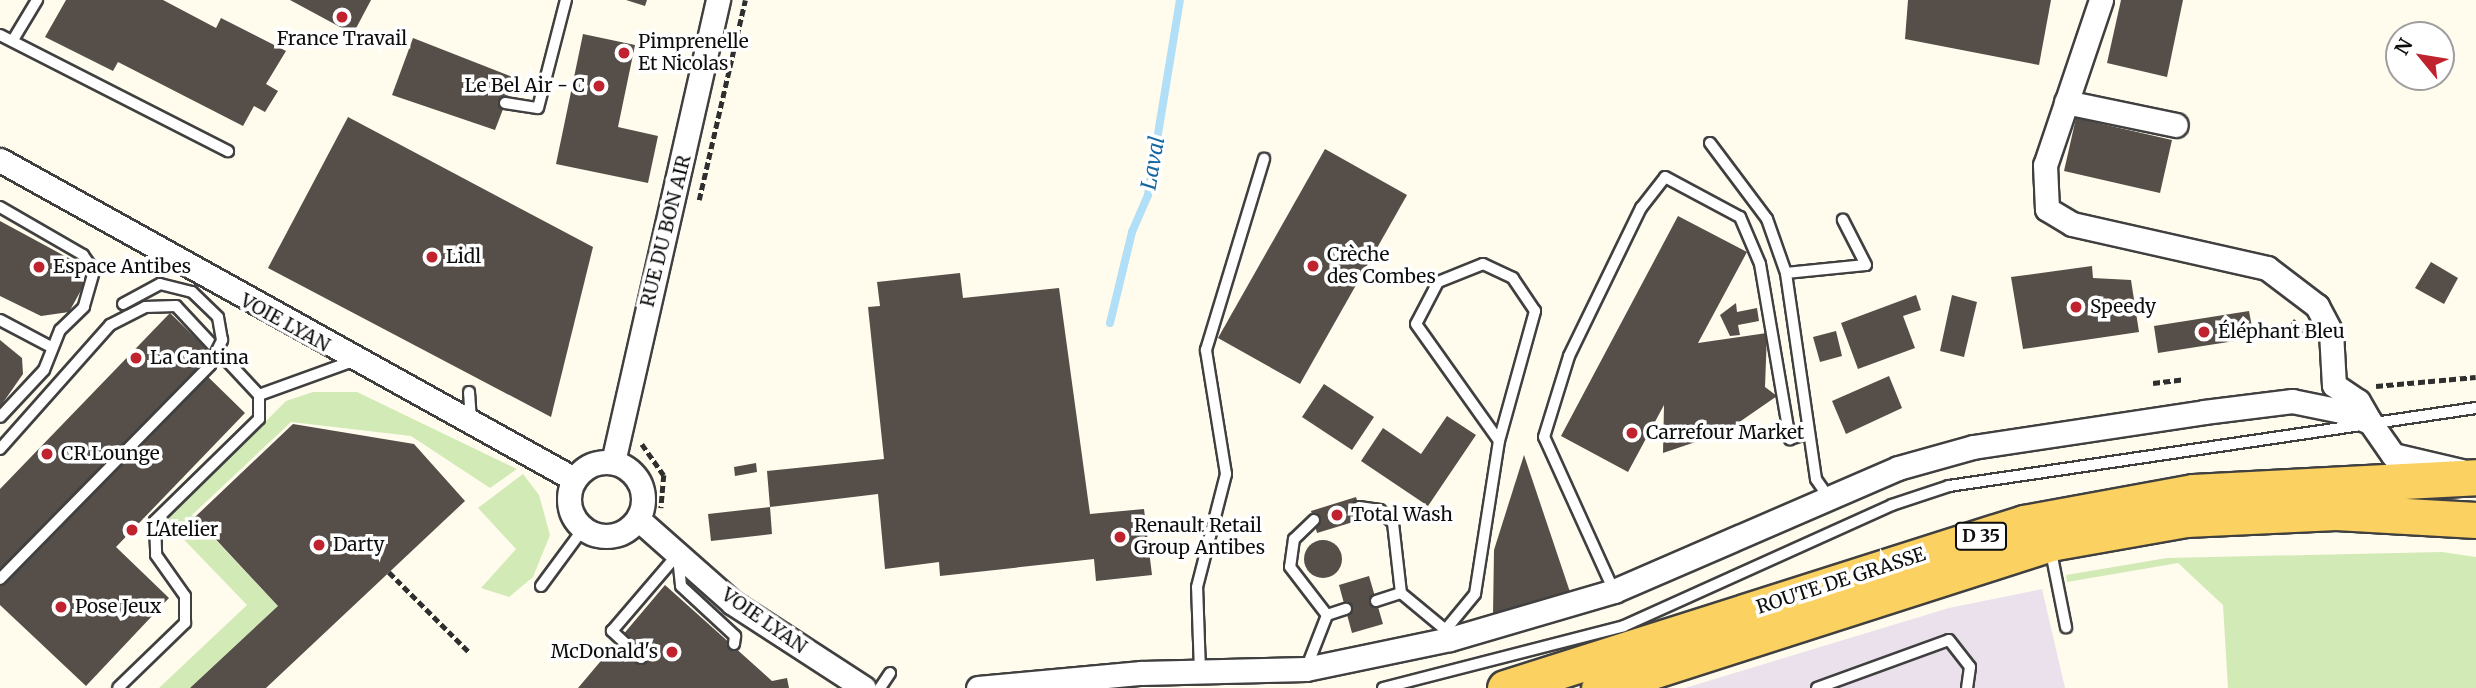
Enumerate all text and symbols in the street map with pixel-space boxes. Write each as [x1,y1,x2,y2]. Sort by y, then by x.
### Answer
marker: France Travail [334,9,350,25]
north arrow [2385,21,2455,91]
place label: France Travail [277,28,407,50]
place label: Pimprenelle Et Nicolas [638,31,749,75]
text: N [2389,34,2418,59]
marker: Pimprenelle Et Nicolas [616,45,632,61]
place label: Le Bel Air - C [464,75,585,97]
marker: Le Bel Air - C [591,78,607,94]
water label: Laval [1136,134,1170,192]
street label: RUE DU BON AIR [636,153,696,309]
place label: Crèche des Combes [1327,244,1436,288]
place label: Lidl [446,246,481,268]
marker: Lidl [424,249,440,265]
place label: Espace Antibes [53,256,191,278]
marker: Crèche des Combes [1305,258,1321,274]
marker: Espace Antibes [31,259,47,275]
street label: VOIE LYAN [236,289,334,357]
place label: Speedy [2090,296,2156,318]
marker: Speedy [2068,299,2084,315]
place label: Éléphant Bleu [2218,321,2345,343]
marker: Éléphant Bleu [2196,324,2212,340]
place label: La Cantina [150,347,249,369]
marker: La Cantina [128,350,144,366]
place label: Carrefour Market [1646,422,1804,444]
marker: Carrefour Market [1624,425,1640,441]
place label: CR Lounge [61,443,160,465]
marker: CR Lounge [39,446,55,462]
place label: Total Wash [1351,504,1453,526]
marker: Total Wash [1329,507,1345,523]
place label: Renault Retail Group Antibes [1134,515,1265,559]
place label: L'Atelier [146,519,218,541]
marker: L'Atelier [124,522,140,538]
road number: D 35 [1955,522,2007,550]
marker: Renault Retail Group Antibes [1112,529,1128,545]
place label: Darty [333,534,385,556]
marker: Darty [311,537,327,553]
street label: ROUTE DE GRASSE [1754,543,1928,619]
street label: VOIE LYAN [717,583,811,659]
place label: Pose Jeux [75,596,161,618]
marker: Pose Jeux [53,599,69,615]
place label: McDonald's [551,641,658,663]
marker: McDonald's [664,644,680,660]

